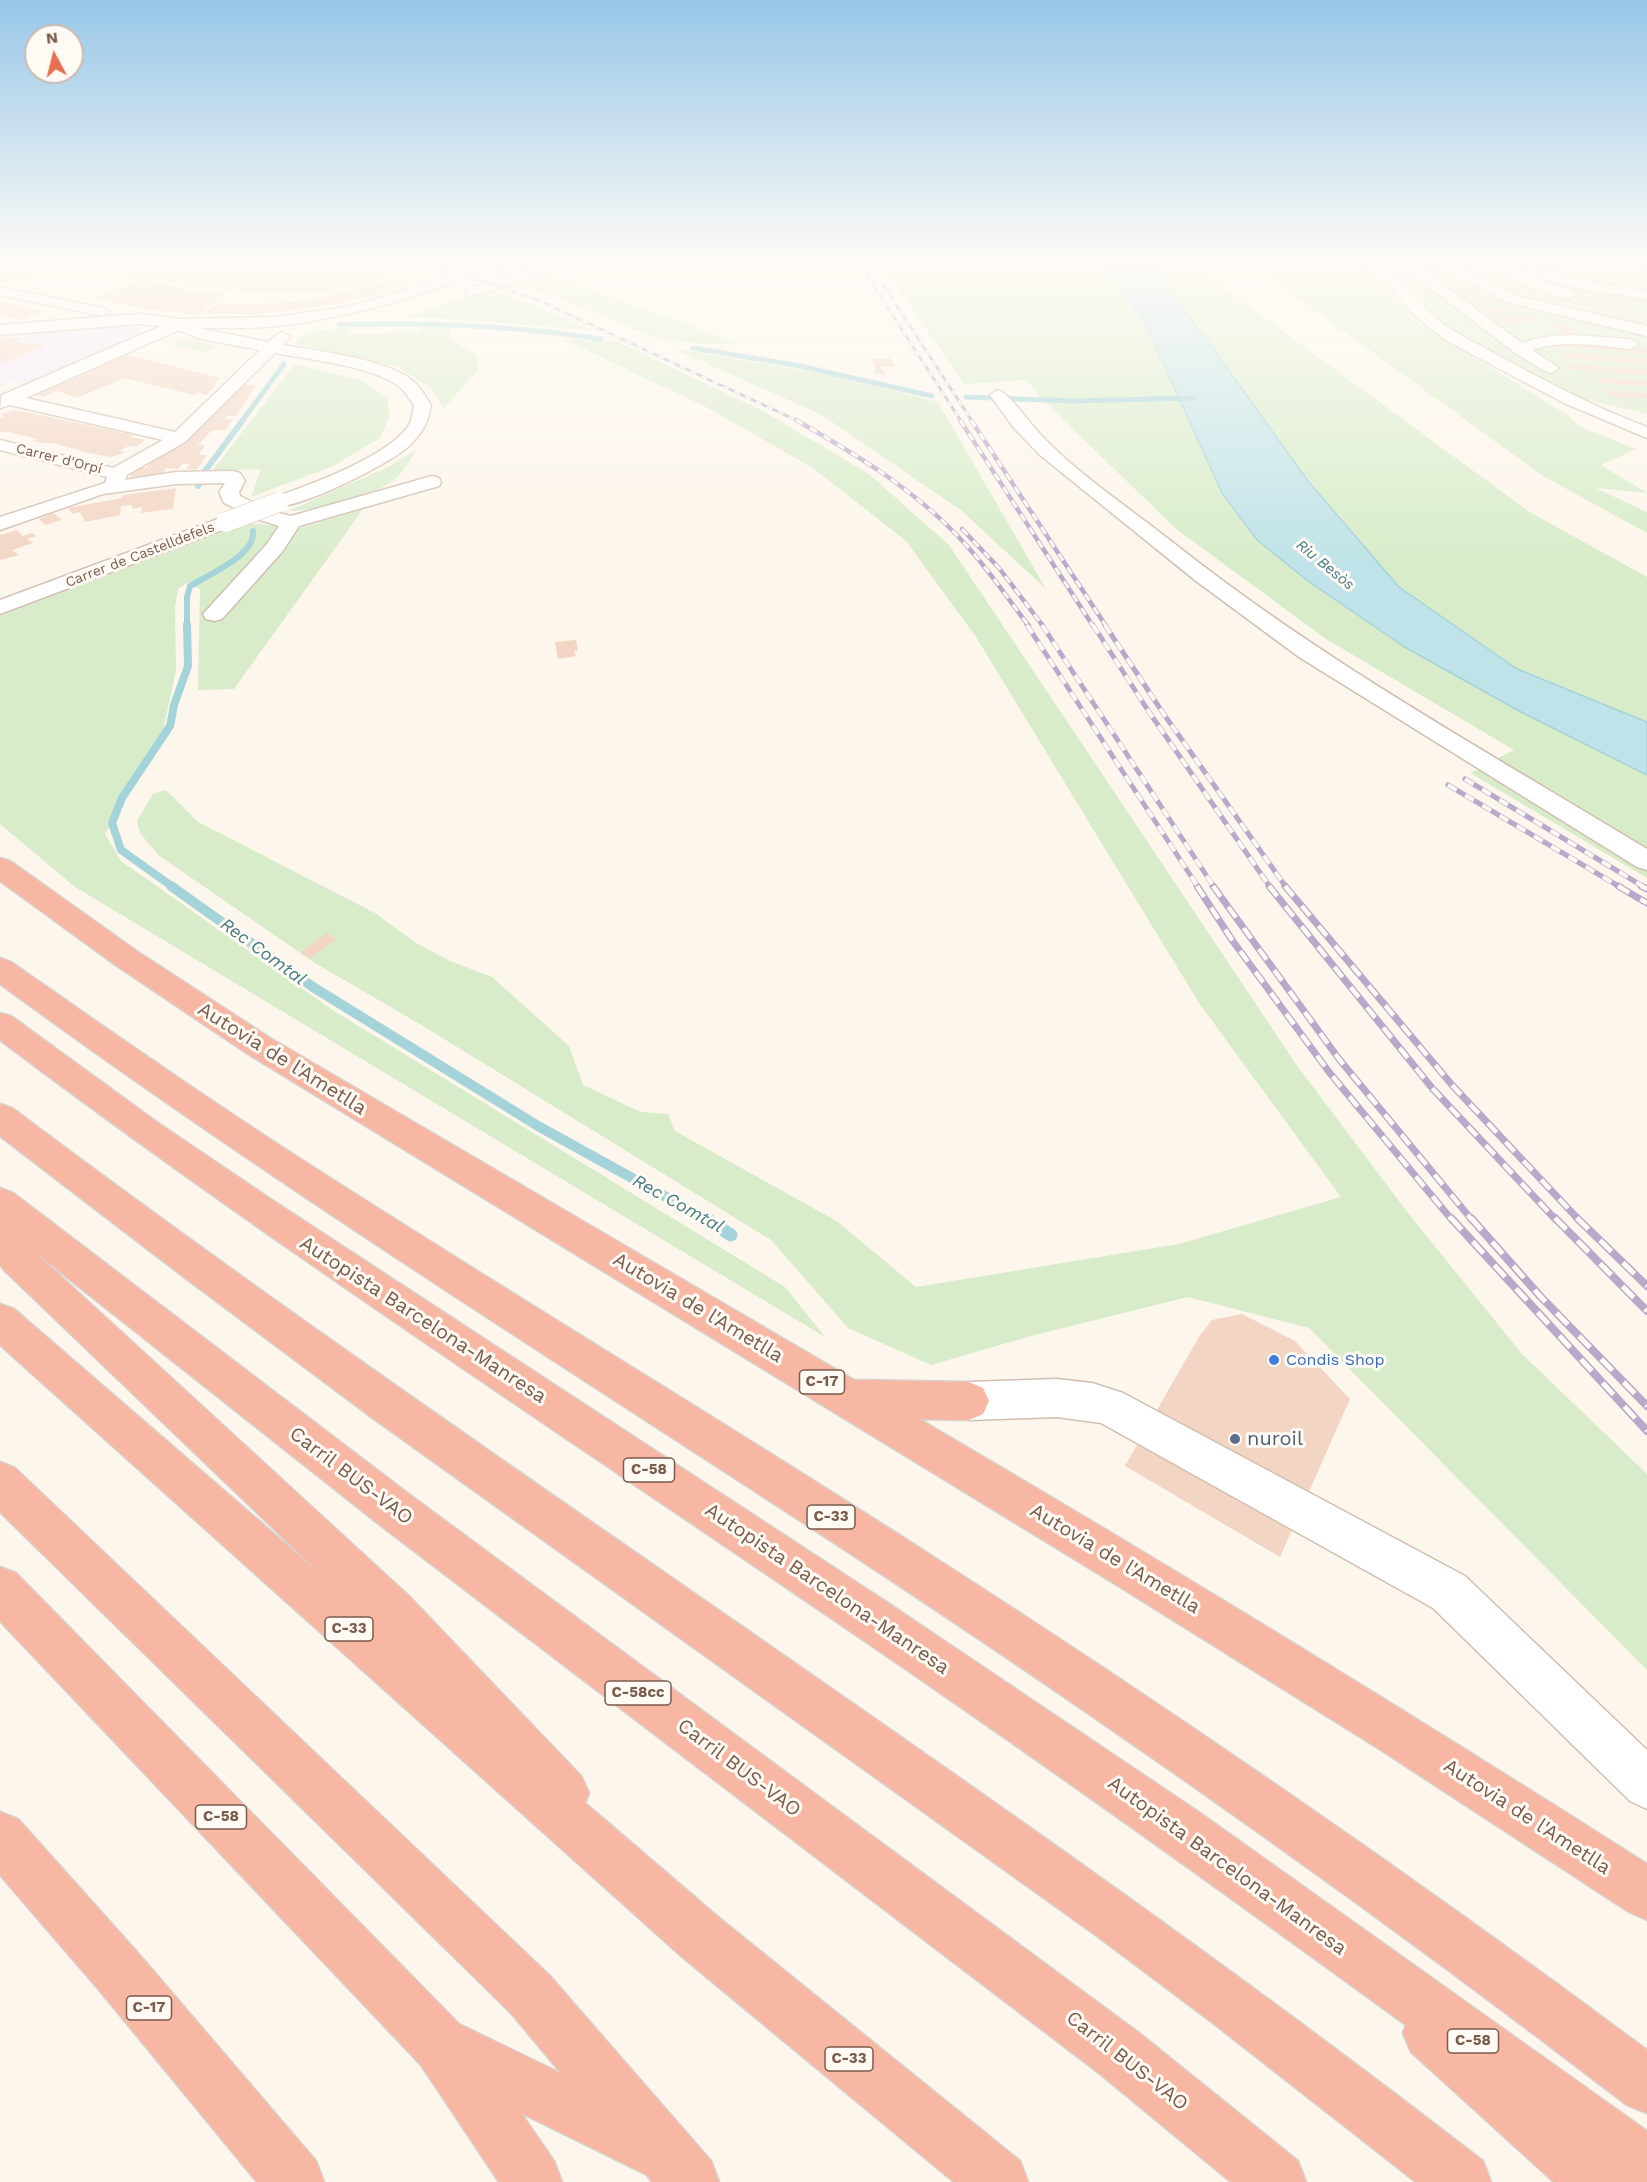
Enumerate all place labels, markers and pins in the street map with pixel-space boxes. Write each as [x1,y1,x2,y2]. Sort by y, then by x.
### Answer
place label: Condis Shop [1286,1350,1384,1370]
marker: Condis Shop [1267,1353,1281,1367]
place label: nuroil [1247,1427,1303,1451]
marker: nuroil [1228,1432,1242,1446]

